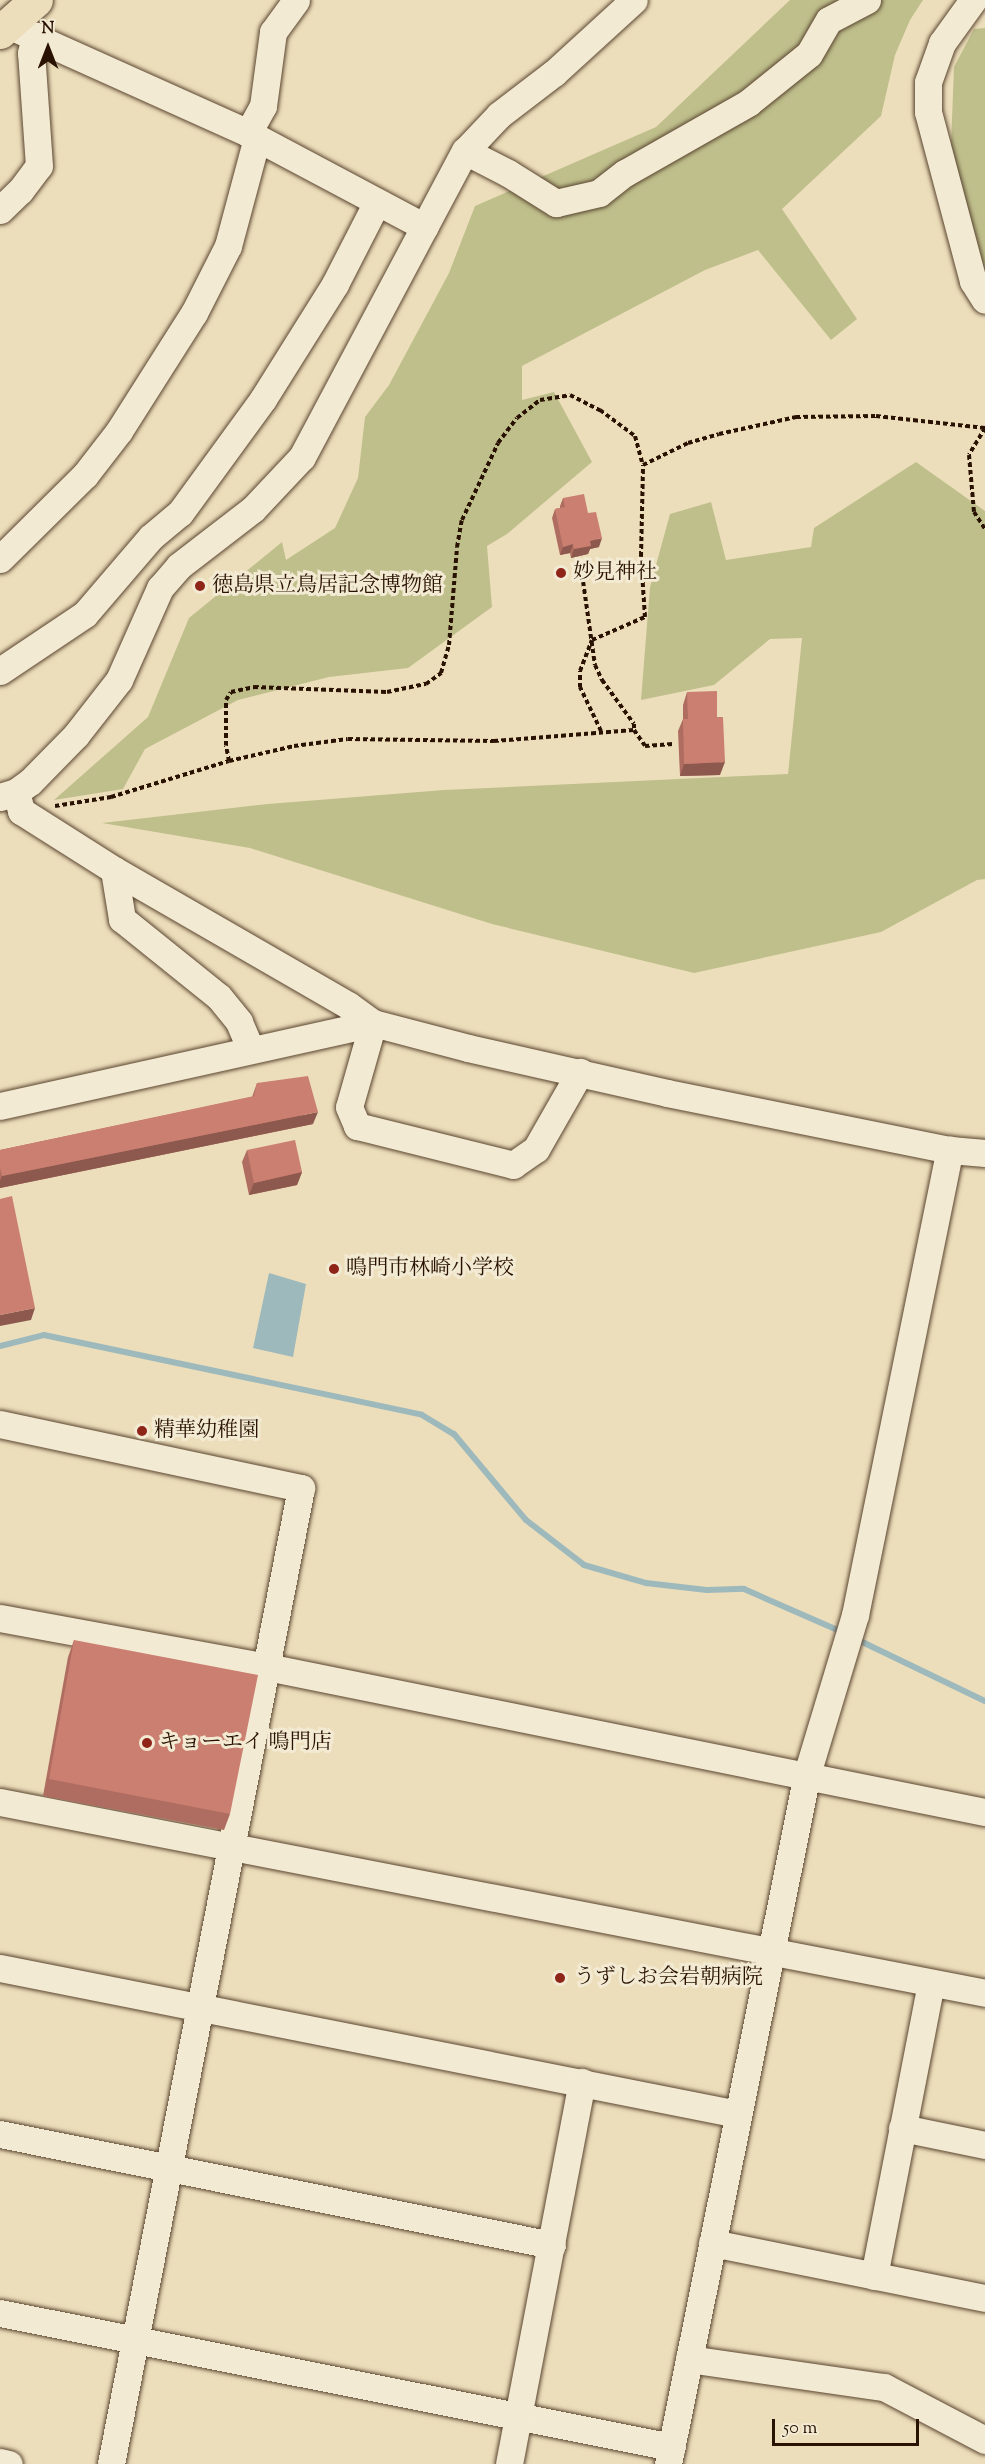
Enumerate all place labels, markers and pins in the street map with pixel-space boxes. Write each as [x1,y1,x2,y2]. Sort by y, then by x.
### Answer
place label: 妙見神社 [573,560,657,586]
marker: 妙見神社 [554,566,568,580]
place label: 徳島県立鳥居記念博物館 [212,573,443,599]
marker: 徳島県立鳥居記念博物館 [193,579,207,593]
place label: 鳴門市林崎小学校 [346,1256,514,1282]
marker: 鳴門市林崎小学校 [327,1262,341,1276]
place label: 精華幼稚園 [154,1418,259,1444]
marker: 精華幼稚園 [135,1424,149,1438]
place label: キョーエイ 鳴門店 [159,1730,331,1756]
marker: キョーエイ 鳴門店 [140,1736,154,1750]
place label: うずしお会岩朝病院 [574,1965,763,1991]
marker: うずしお会岩朝病院 [551,1969,569,1987]

